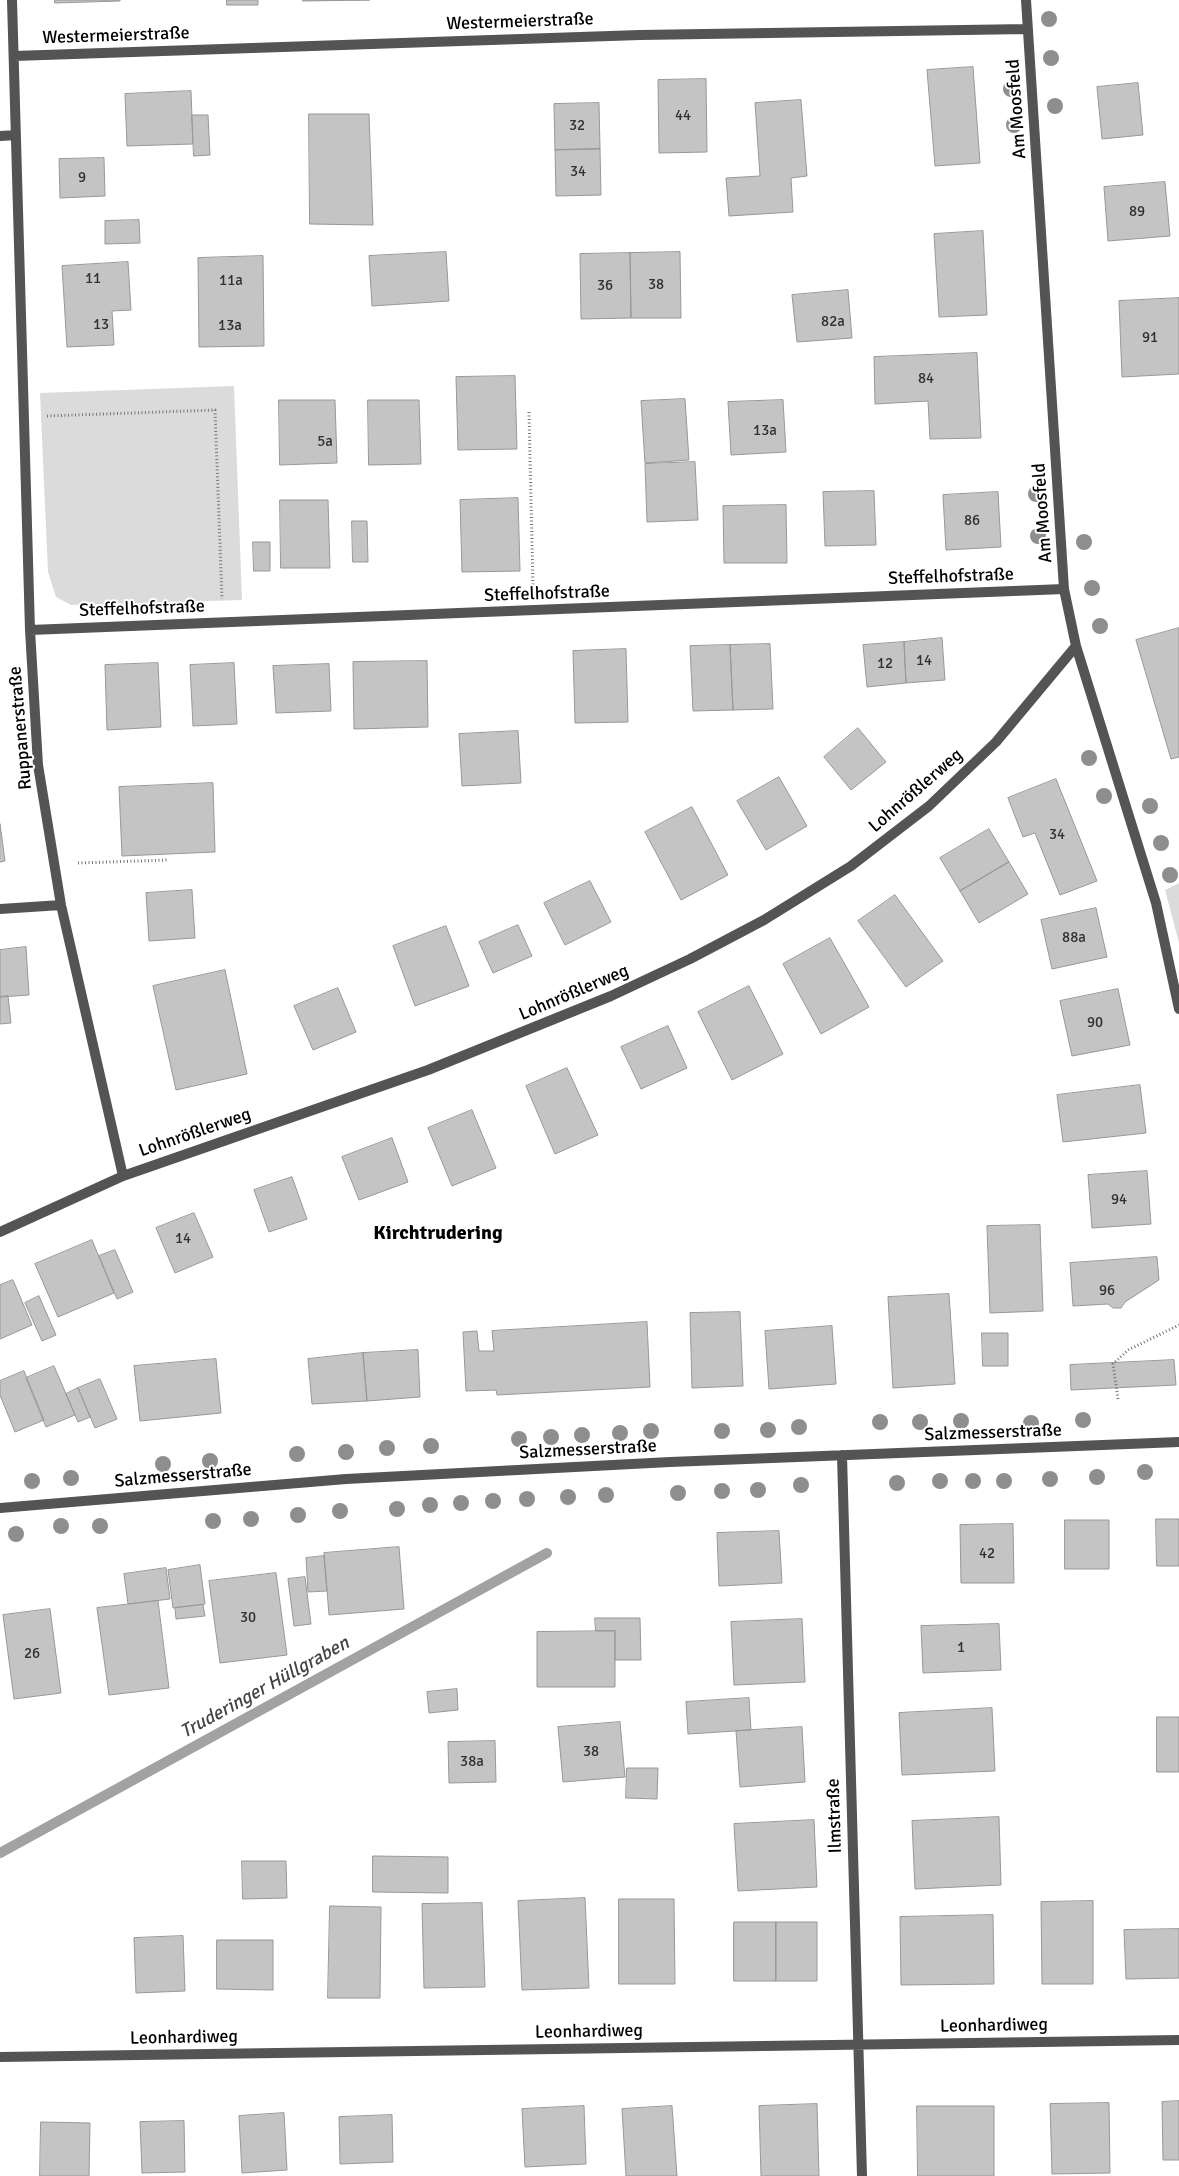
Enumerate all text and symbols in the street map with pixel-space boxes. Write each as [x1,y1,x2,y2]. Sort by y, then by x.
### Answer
street label: Westermeierstraße [446,9,594,35]
street label: Westermeierstraße [42,23,190,49]
street label: Am Moosfeld [1003,58,1031,160]
house number: 44 [675,107,691,125]
house number: 32 [569,117,585,135]
house number: 34 [570,163,586,181]
house number: 9 [78,169,86,187]
house number: 89 [1129,203,1145,221]
house number: 11 [85,270,101,288]
house number: 11a [219,272,243,290]
house number: 38 [648,276,664,294]
house number: 36 [597,277,613,295]
house number: 82a [821,313,845,331]
house number: 13 [93,316,109,334]
house number: 13a [218,317,242,335]
house number: 91 [1142,329,1158,347]
house number: 84 [918,370,934,388]
house number: 13a [753,422,777,440]
house number: 5a [317,433,333,451]
street label: Am Moosfeld [1029,462,1057,564]
house number: 86 [964,512,980,530]
street label: Steffelhofstraße [888,564,1014,590]
street label: Steffelhofstraße [484,581,610,607]
street label: Steffelhofstraße [79,596,205,622]
house number: 14 [916,652,932,670]
house number: 12 [877,655,893,673]
street label: Ruppanerstraße [5,665,37,791]
street label: Lohnrößlerweg [865,744,967,838]
house number: 34 [1049,826,1065,844]
house number: 88a [1062,929,1086,947]
street label: Lohnrößlerweg [516,960,632,1026]
house number: 90 [1087,1014,1103,1032]
street label: Lohnrößlerweg [136,1104,254,1162]
house number: 94 [1111,1191,1127,1209]
district label: Kirchtrudering [373,1222,503,1246]
house number: 14 [175,1230,191,1248]
house number: 96 [1099,1282,1115,1300]
street label: Salzmesserstraße [924,1420,1062,1446]
street label: Salzmesserstraße [519,1436,657,1464]
street label: Salzmesserstraße [114,1459,252,1493]
house number: 42 [979,1545,995,1563]
house number: 30 [240,1609,256,1627]
water label: Truderinger Hüllgraben [177,1632,353,1744]
house number: 1 [957,1639,965,1657]
house number: 26 [24,1645,40,1663]
house number: 38 [583,1743,599,1761]
house number: 38a [460,1753,484,1771]
street label: Ilmstraße [823,1778,847,1854]
street label: Leonhardiweg [940,2014,1048,2038]
street label: Leonhardiweg [535,2020,643,2044]
street label: Leonhardiweg [130,2026,238,2050]

